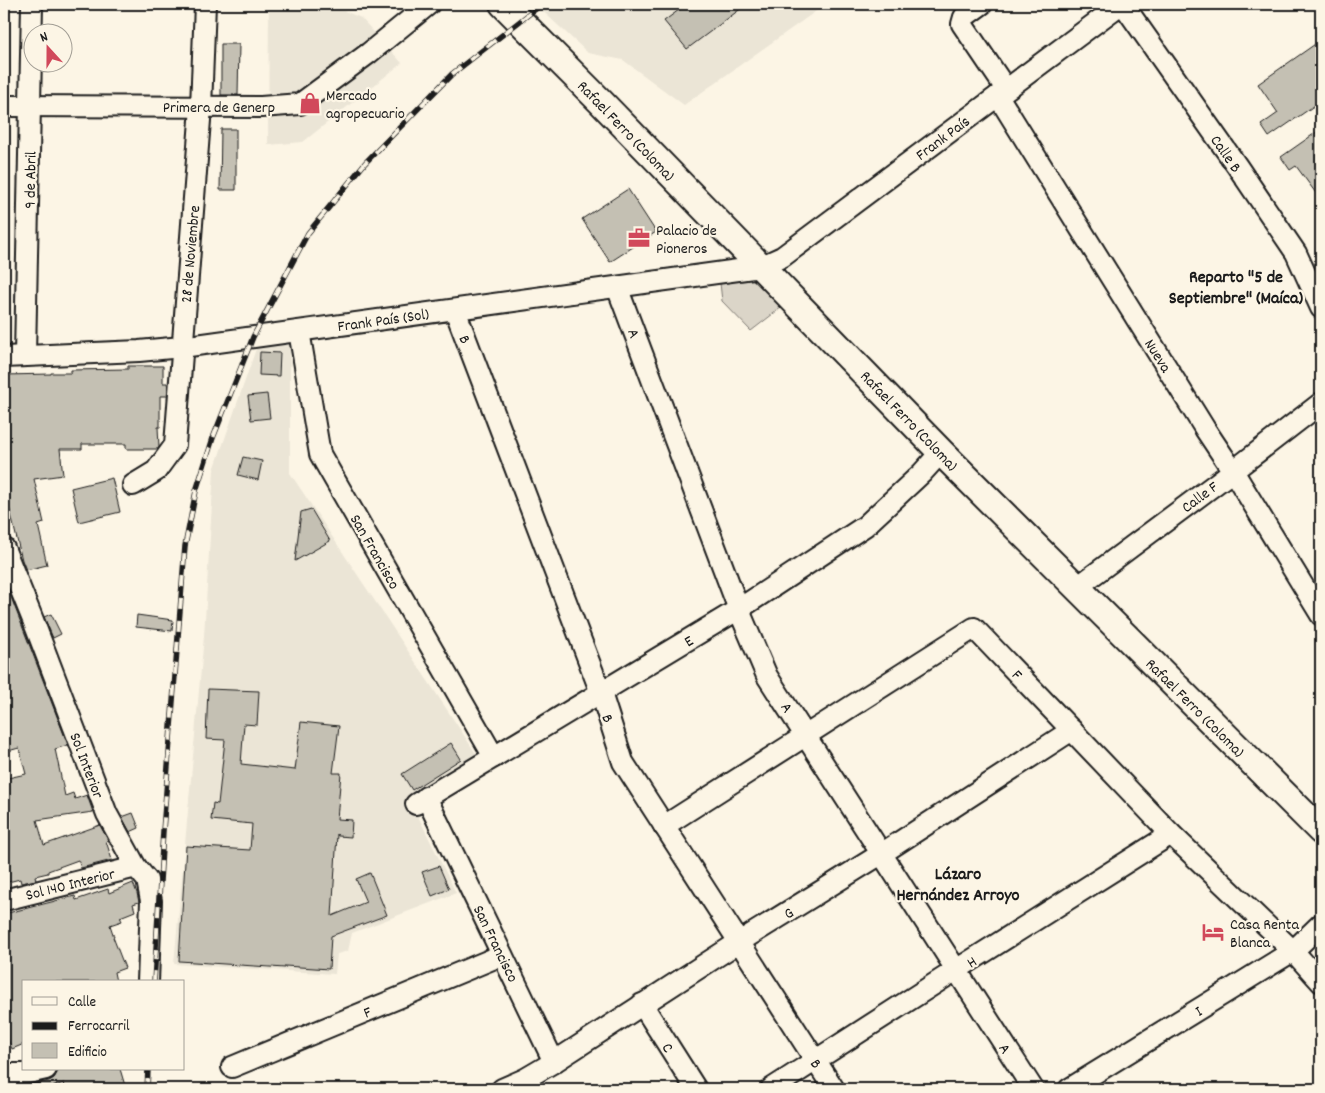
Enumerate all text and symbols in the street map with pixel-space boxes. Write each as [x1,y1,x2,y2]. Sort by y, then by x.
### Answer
north arrow [22,22,72,72]
text: N [37,27,51,48]
street label: Rafael Ferro (Coloma) [571,76,679,187]
place label: Mercado agropecuario [326,85,405,126]
shop icon: Mercado agropecuario [297,90,323,116]
street label: Primera de Generp [163,97,275,120]
street label: Frank País [912,111,976,167]
street label: Calle B [1204,131,1246,178]
street label: 9 de Abril [19,151,44,209]
street label: 28 de Noviembre [176,204,207,304]
place label: Palacio de Pioneros [656,220,717,261]
office icon: Palacio de Pioneros [626,225,652,251]
district label: Reparto "5 de Septiembre" (Maíca) [1169,266,1304,312]
street label: Frank País (Sol) [336,304,431,339]
street label: A [620,326,645,342]
street label: B [452,332,476,348]
street label: Nueva [1138,335,1176,378]
street label: Rafael Ferro (Coloma) [854,366,962,477]
street label: Calle F [1177,477,1224,519]
street label: San Francisco [343,510,405,594]
street label: E [680,630,699,654]
street label: Rafael Ferro (Coloma) [1139,654,1249,764]
street label: F [1005,665,1027,686]
street label: A [774,698,798,719]
street label: B [595,712,619,726]
street label: Sol Interior [63,730,109,802]
street label: Sol 140 Interior [23,863,118,908]
district label: Lázaro Hernández Arroyo [896,863,1020,909]
street label: San Francisco [466,902,523,987]
street label: G [780,902,799,926]
place label: Casa Renta Blanca [1230,914,1299,955]
hotel icon: Casa Renta Blanca [1200,919,1226,945]
street label: H [963,951,982,975]
legend [22,980,185,1070]
text: Calle [68,992,97,1014]
street label: F [360,1001,376,1025]
street label: I [1191,1001,1208,1023]
text: Ferrocarril [68,1016,130,1038]
street label: C [655,1039,679,1058]
street label: A [992,1039,1016,1060]
text: Edificio [68,1042,107,1064]
street label: B [803,1055,827,1074]

